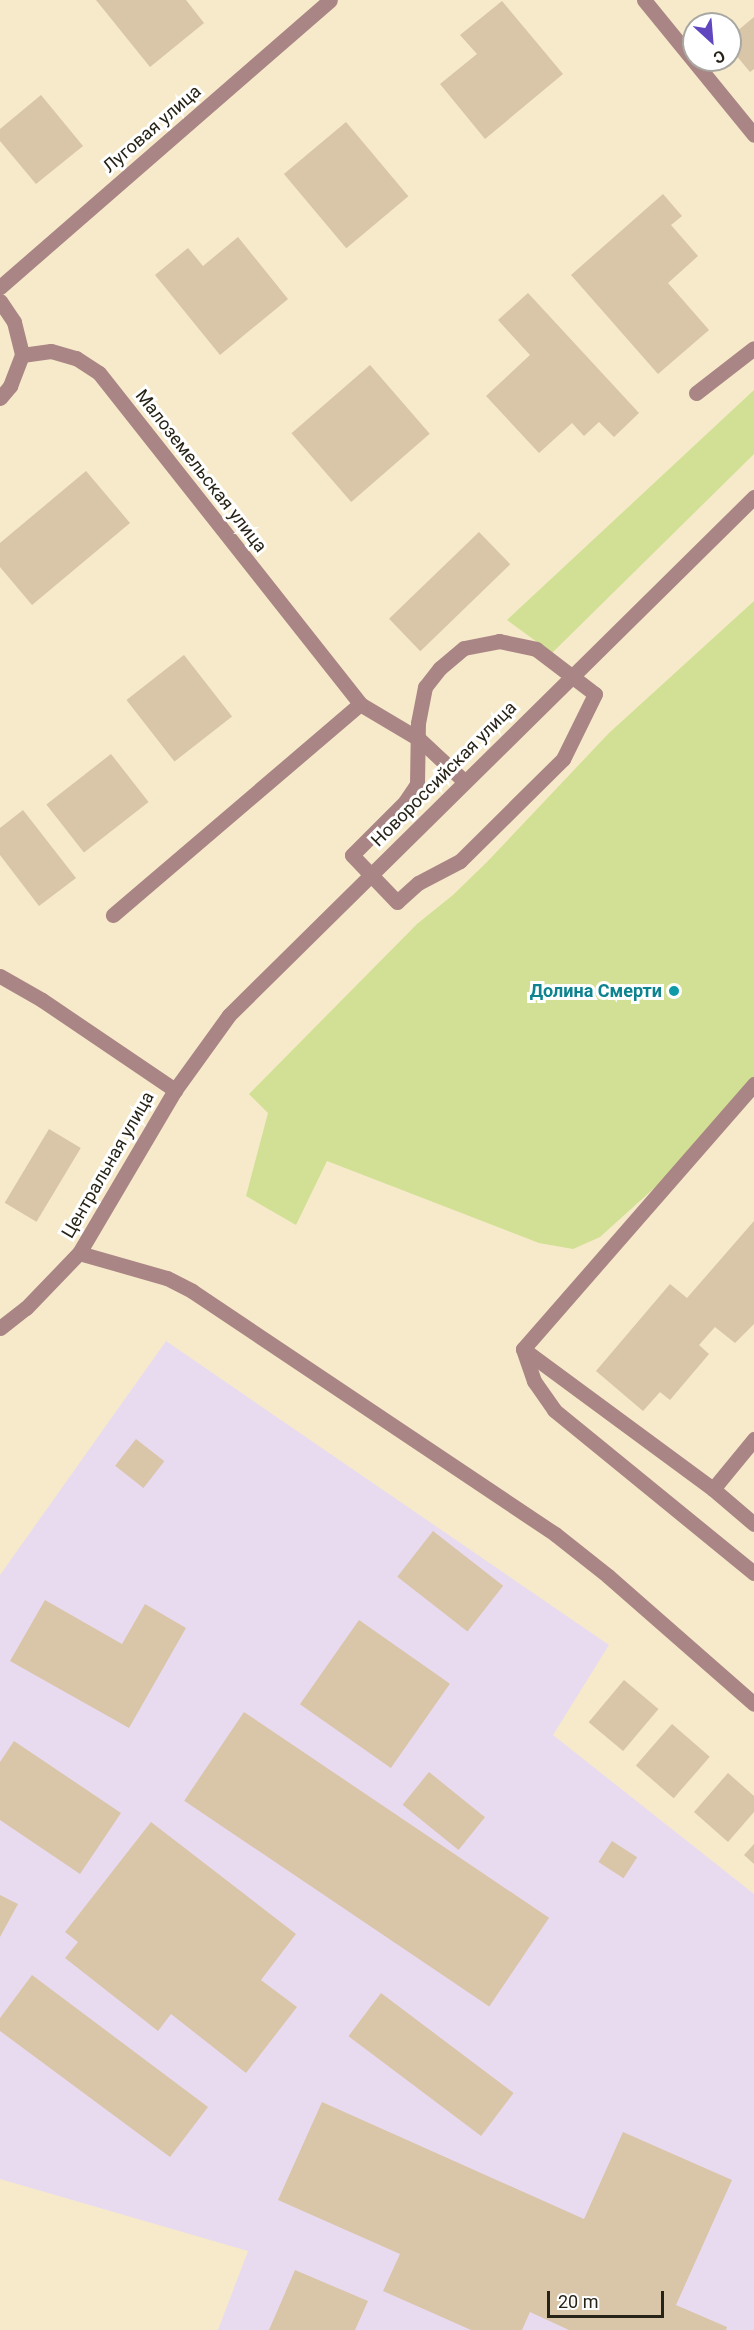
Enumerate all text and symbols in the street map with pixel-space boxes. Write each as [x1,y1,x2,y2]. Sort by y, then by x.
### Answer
north arrow [682,12,742,72]
text: С [710,46,728,68]
street label: Луговая улица [99,81,205,177]
street label: Малоземельская улица [131,385,271,557]
street label: Новороссийская улица [367,697,521,851]
place label: Долина Смерти [530,980,662,1002]
marker: Долина Смерти [667,984,681,998]
street label: Центральная улица [57,1088,159,1242]
scale bar [550,2279,667,2317]
text: 20 m [558,2291,598,2312]

